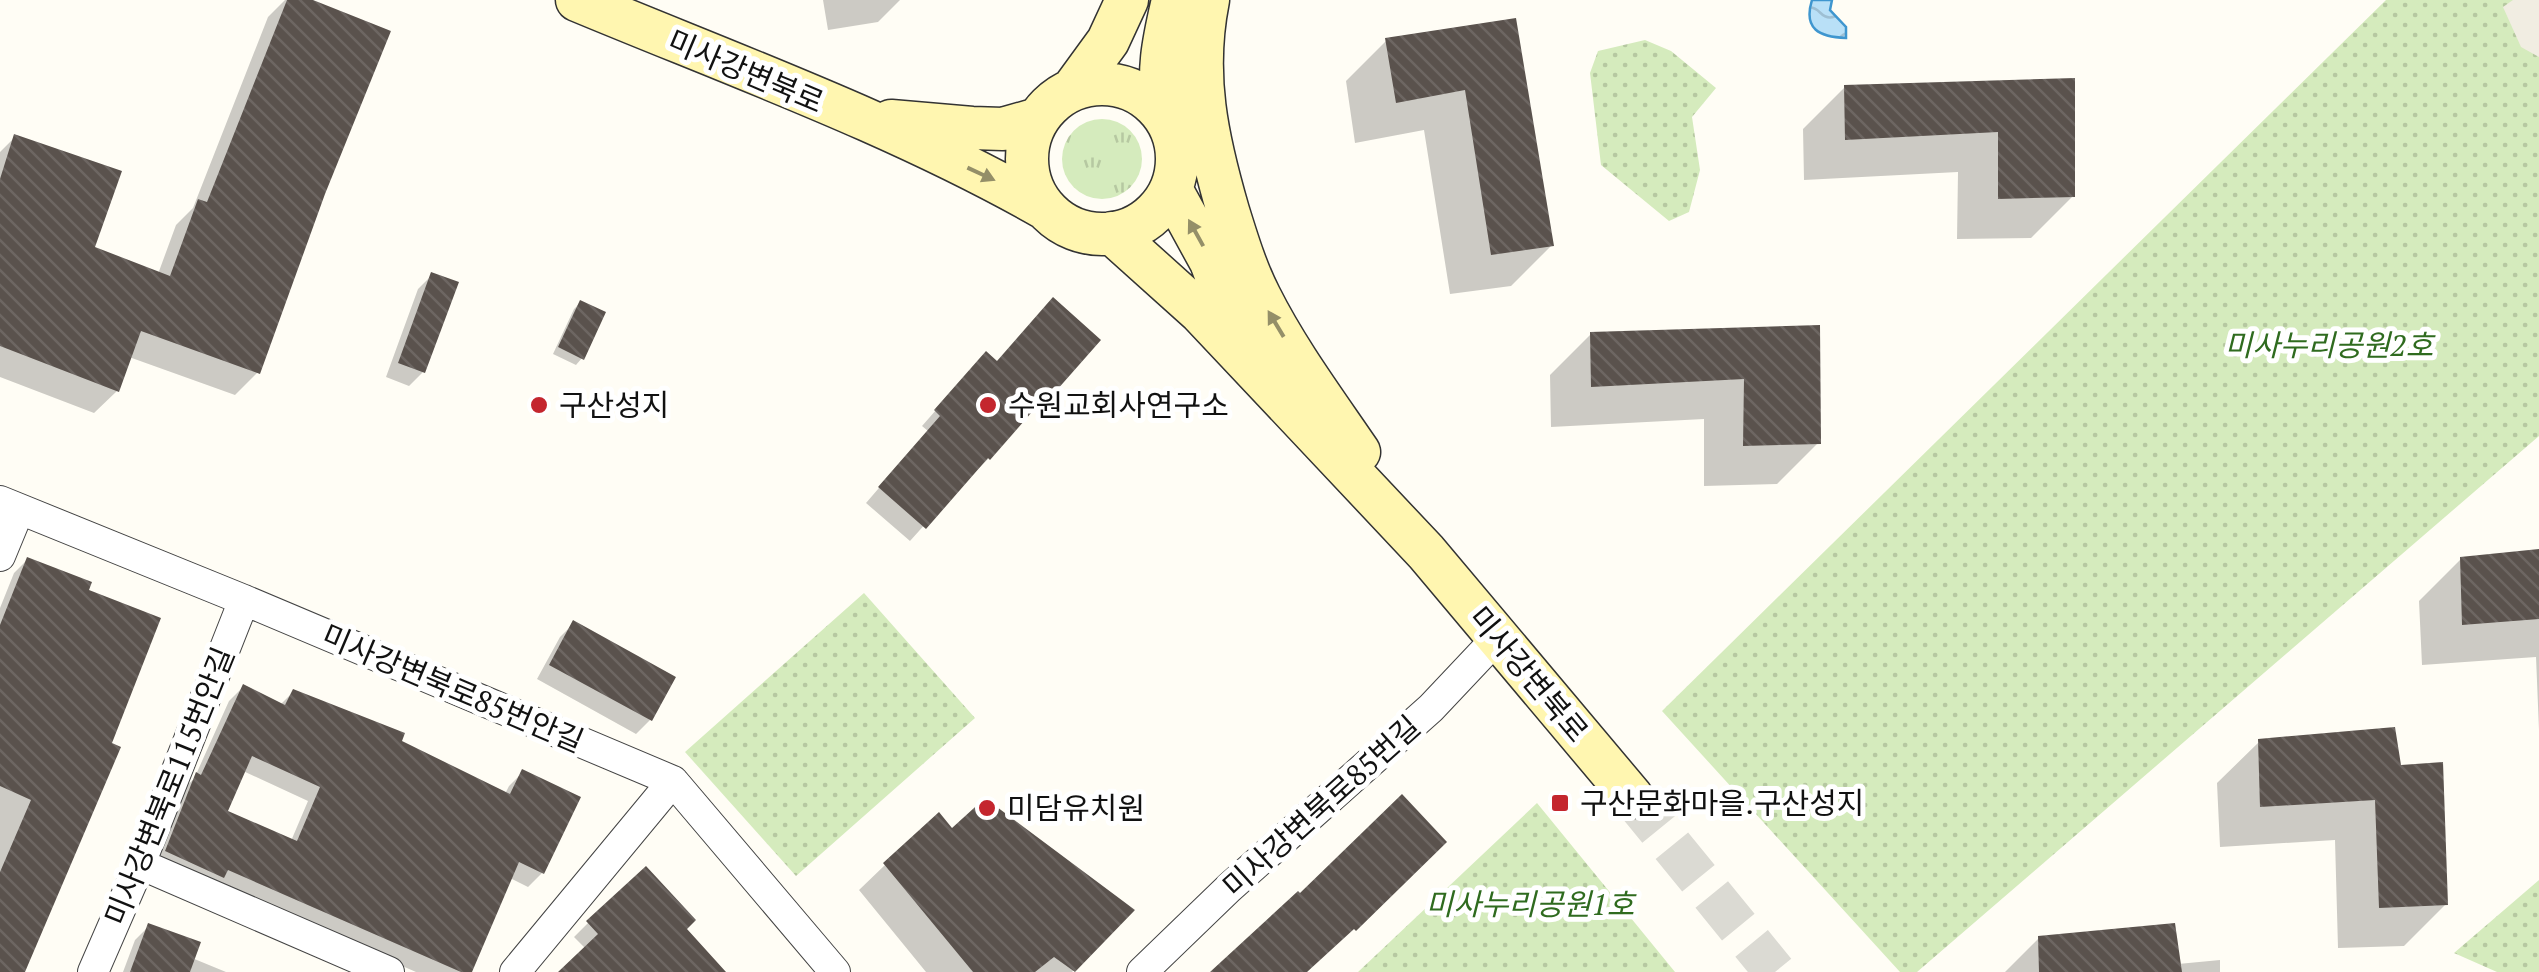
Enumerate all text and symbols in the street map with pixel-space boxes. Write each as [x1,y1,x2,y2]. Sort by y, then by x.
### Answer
street label: 미사강변북로 [662,20,830,122]
one-way arrow [966,166,995,182]
one-way arrow [1187,219,1204,248]
one-way arrow [1268,310,1285,338]
park label: 미사누리공원2호 [2225,325,2436,365]
place label: 구산성지 [559,385,669,425]
place label: 수원교회사연구소 [1008,385,1229,425]
marker: 구산성지 [528,394,550,416]
marker: 수원교회사연구소 [977,394,999,416]
street label: 미사강변북로 [1460,598,1598,750]
street label: 미사강변북로85번안길 [316,615,590,761]
street label: 미사강변북로115번안길 [95,641,243,931]
street label: 미사강변북로85번길 [1214,707,1428,905]
place label: 구산문화마을.구산성지 [1580,783,1864,823]
place label: 미담유치원 [1007,788,1145,828]
marker: 구산문화마을.구산성지 [1549,792,1571,814]
marker: 미담유치원 [976,797,998,819]
park label: 미사누리공원1호 [1426,884,1637,924]

